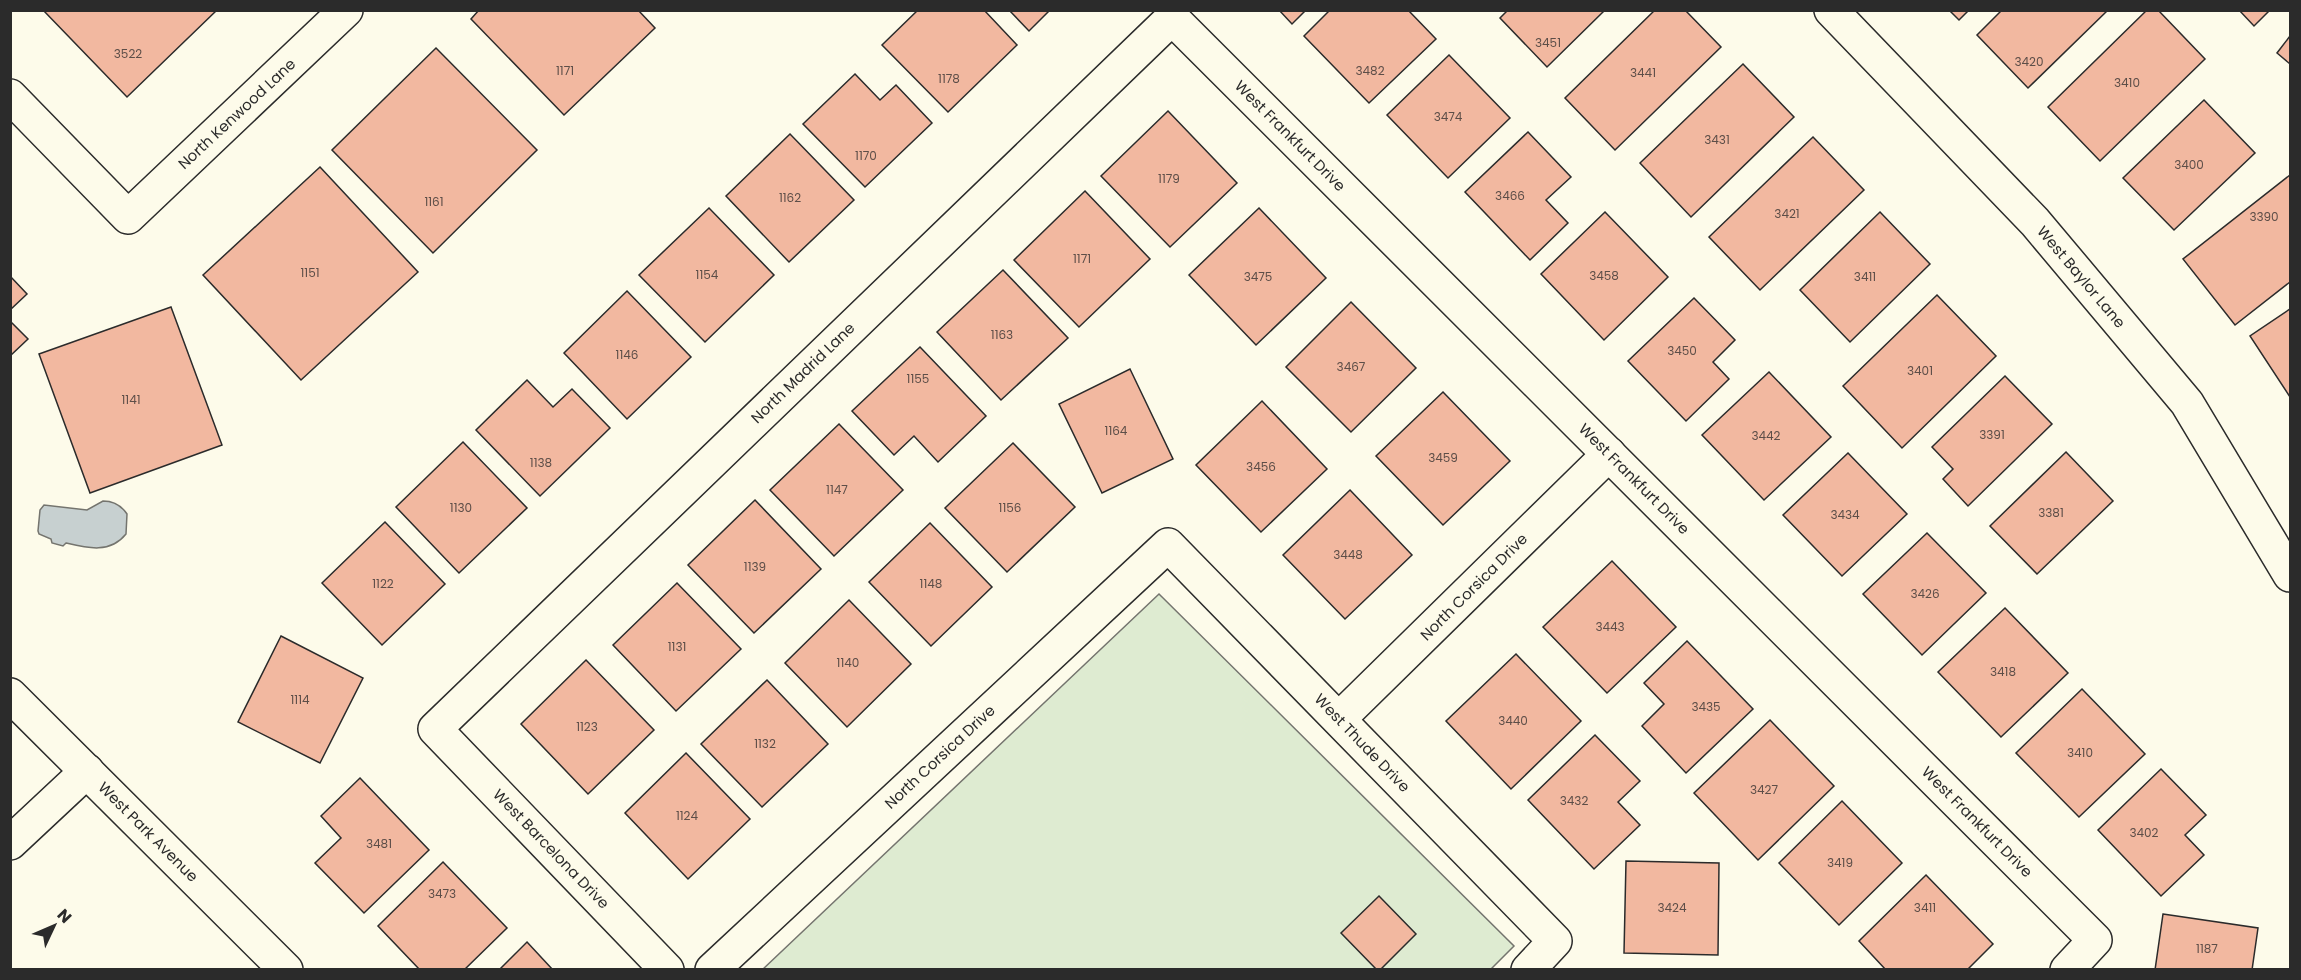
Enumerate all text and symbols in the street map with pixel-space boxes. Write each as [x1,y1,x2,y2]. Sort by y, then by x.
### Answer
house number: 3451 [1535,34,1561,51]
house number: 3522 [114,45,142,62]
street label: North Kenwood Lane [173,53,300,174]
house number: 3420 [2014,53,2044,70]
house number: 1171 [556,62,574,79]
house number: 3482 [1355,62,1385,79]
house number: 3441 [1630,64,1656,81]
house number: 1178 [938,70,960,87]
house number: 3410 [2114,74,2140,91]
street label: West Frankfurt Drive [1230,76,1350,196]
house number: 3474 [1434,108,1463,125]
house number: 3431 [1704,131,1730,148]
house number: 1170 [855,147,877,164]
house number: 3400 [2174,156,2204,173]
house number: 1179 [1158,170,1180,187]
house number: 3466 [1495,187,1525,204]
house number: 1162 [779,189,801,206]
house number: 1161 [424,193,444,210]
house number: 3421 [1774,205,1800,222]
house number: 3390 [2249,208,2279,225]
street label: West Baylor Lane [2032,221,2130,332]
house number: 1171 [1073,250,1091,267]
house number: 1151 [300,264,320,281]
house number: 1154 [696,266,719,283]
house number: 3458 [1589,267,1619,284]
house number: 3475 [1244,268,1272,285]
house number: 3411 [1854,268,1876,285]
street label: North Madrid Lane [746,318,859,428]
house number: 1163 [991,326,1013,343]
house number: 3450 [1667,342,1697,359]
house number: 1146 [616,346,638,363]
house number: 3467 [1337,358,1366,375]
house number: 3401 [1907,362,1933,379]
house number: 1155 [907,370,929,387]
house number: 1141 [121,391,141,408]
street label: West Frankfurt Drive [1574,419,1694,539]
house number: 1164 [1105,422,1128,439]
house number: 3391 [1979,426,2005,443]
house number: 3442 [1751,427,1781,444]
house number: 3459 [1428,449,1458,466]
house number: 1138 [530,454,552,471]
house number: 3456 [1246,458,1276,475]
house number: 1147 [826,481,848,498]
house number: 1130 [450,499,472,516]
house number: 1156 [999,499,1021,516]
house number: 3381 [2038,504,2064,521]
house number: 3434 [1830,506,1860,523]
street label: North Corsica Drive [1415,528,1532,645]
house number: 3448 [1333,546,1363,563]
house number: 1139 [744,558,766,575]
house number: 1122 [372,575,394,592]
house number: 1148 [920,575,942,592]
house number: 3426 [1910,585,1940,602]
house number: 3443 [1595,618,1625,635]
house number: 1131 [668,638,686,655]
house number: 1140 [837,654,859,671]
house number: 3418 [1990,663,2016,680]
street label: West Thude Drive [1310,689,1415,797]
house number: 1114 [290,691,310,708]
house number: 3435 [1691,698,1721,715]
street label: North Corsica Drive [880,700,999,813]
house number: 3440 [1498,712,1528,729]
house number: 1123 [576,718,598,735]
house number: 1132 [754,735,776,752]
house number: 3410 [2067,744,2093,761]
street label: West Frankfurt Drive [1917,762,2037,882]
street label: West Park Avenue [94,777,203,886]
house number: 3427 [1750,781,1778,798]
street label: West Barcelona Drive [489,784,614,913]
house number: 3432 [1560,792,1588,809]
house number: 1124 [676,807,699,824]
house number: 3402 [2129,824,2159,841]
house number: 3481 [366,835,392,852]
house number: 3419 [1827,854,1853,871]
house number: 3473 [428,885,456,902]
north arrow [24,896,84,956]
house number: 3424 [1657,899,1687,916]
house number: 3411 [1914,899,1936,916]
text: N [52,904,77,928]
house number: 1187 [2196,940,2218,957]

